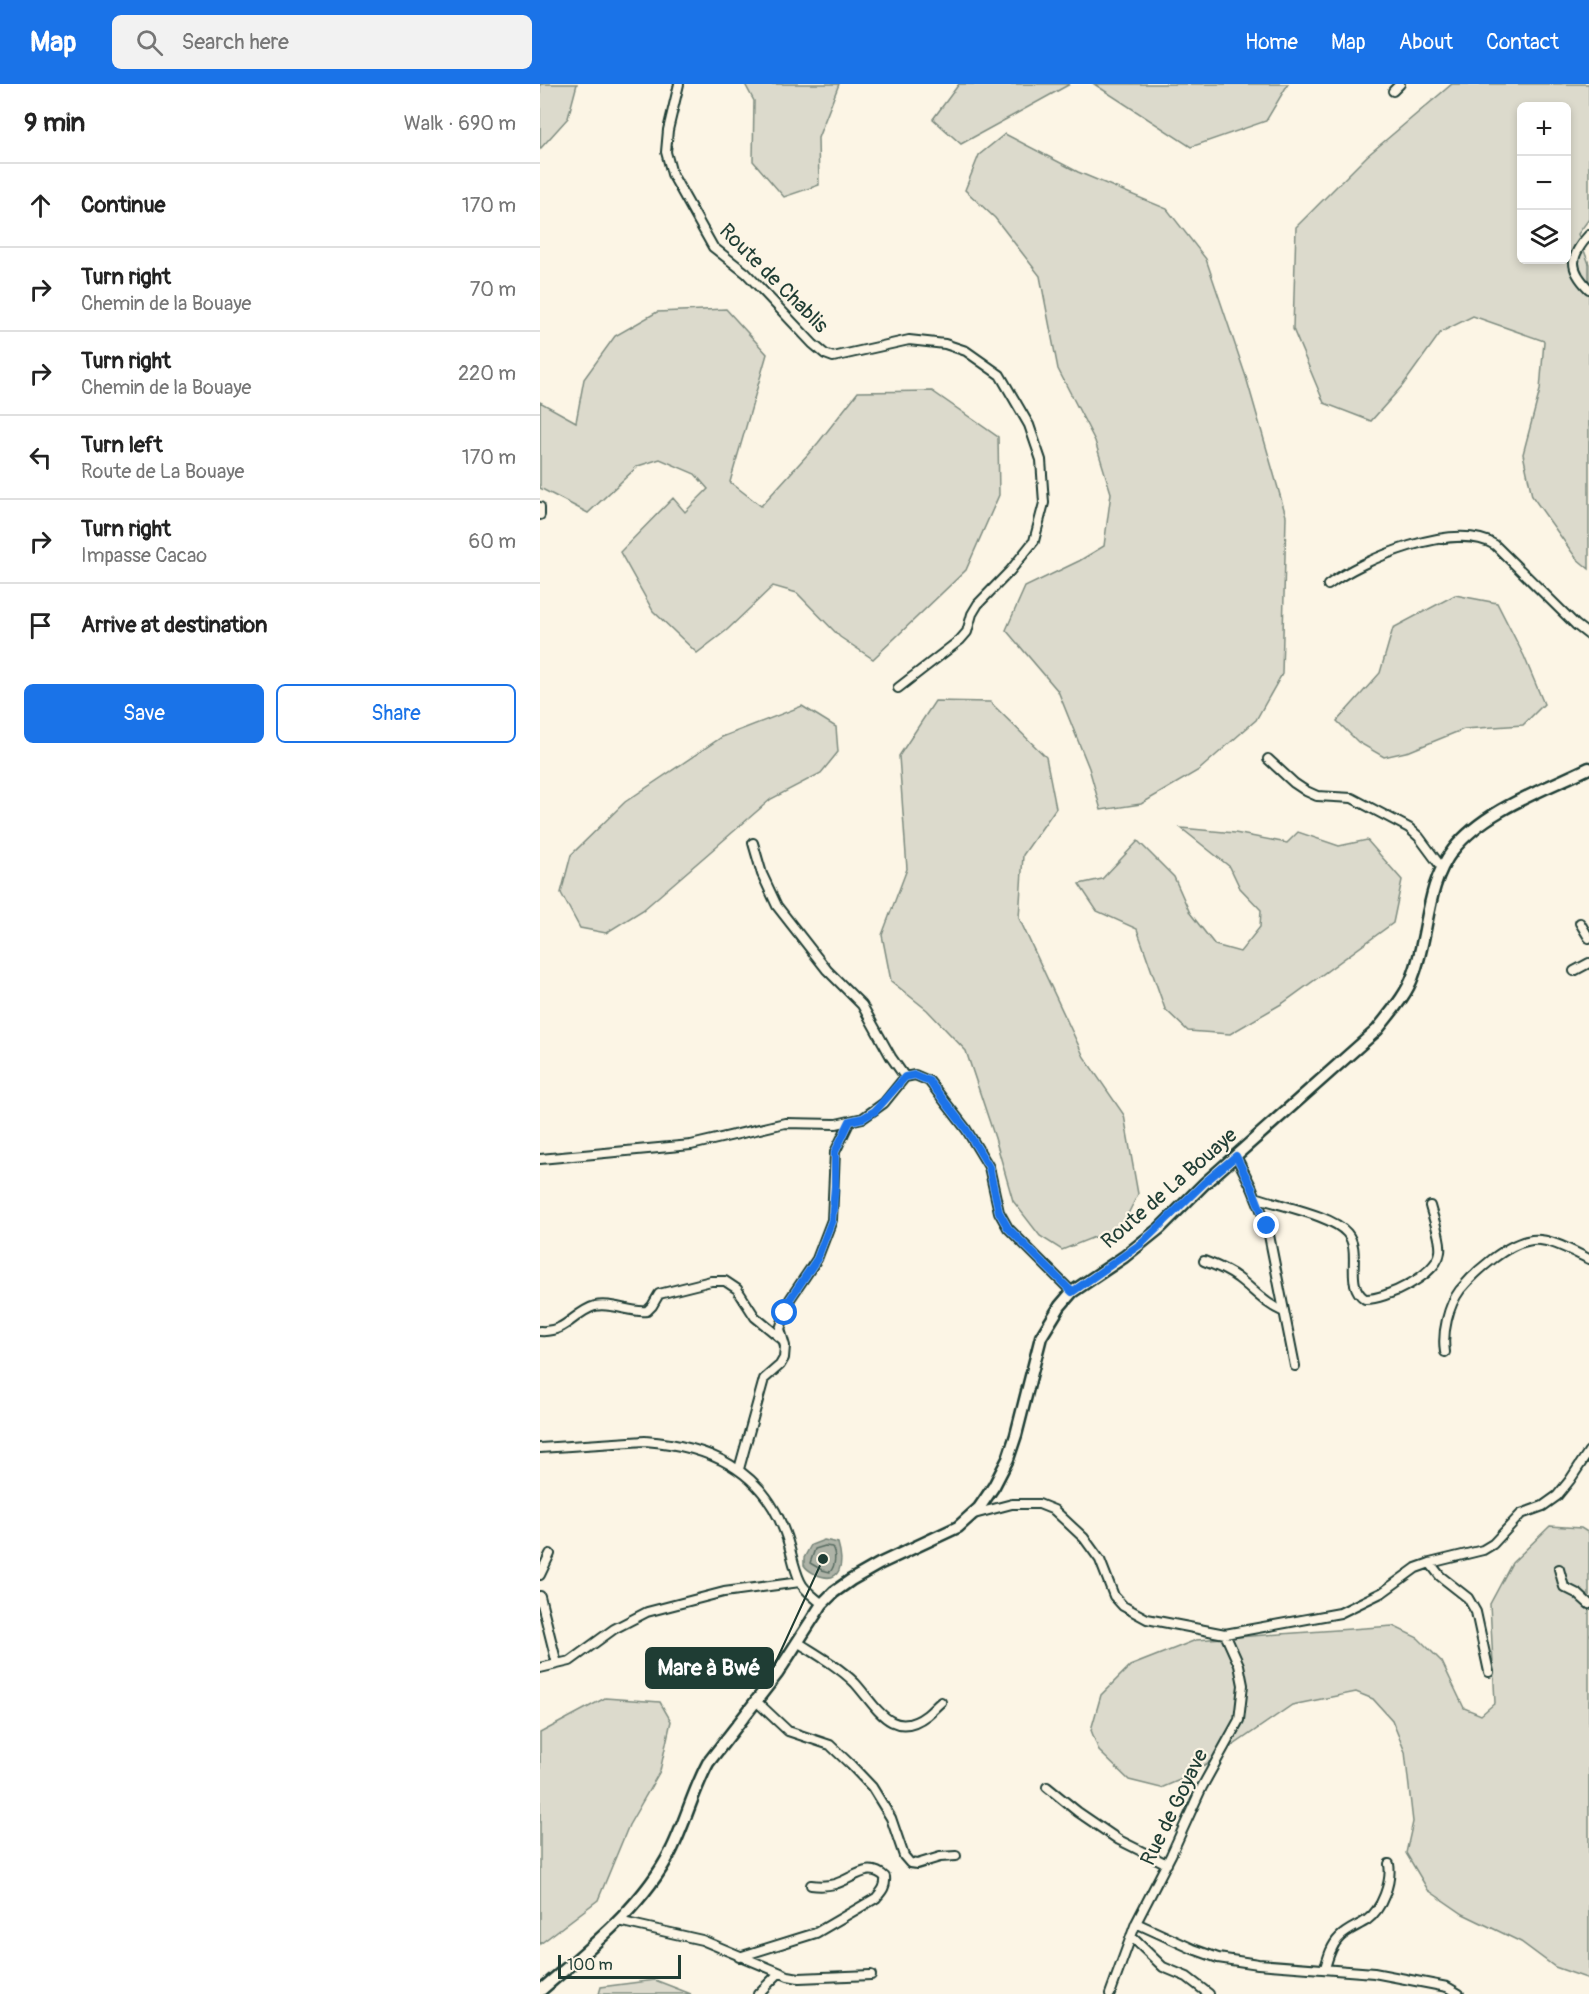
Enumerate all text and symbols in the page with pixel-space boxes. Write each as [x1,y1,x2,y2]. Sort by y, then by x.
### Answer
search box [112,15,532,69]
text: Map [30,25,76,60]
icon: search [133,26,166,59]
text: Search here [181,28,289,56]
text: Home [1245,29,1298,56]
text: Map [1331,29,1366,56]
text: About [1399,29,1453,56]
text: Contact [1486,29,1559,56]
map controls [1517,102,1571,264]
button: + [1517,102,1571,156]
text: 9 min [24,107,85,139]
text: Walk · 690 m [404,111,516,136]
button: − [1517,156,1571,210]
icon: ahead [24,189,57,222]
text: Continue [81,191,165,219]
text: 170 m [462,193,516,218]
button: layers [1517,210,1571,264]
street label: Route de Chablis [713,218,834,339]
text: Turn right [81,263,171,291]
icon: right [24,273,57,306]
text: 70 m [470,277,516,302]
text: Chemin de la Bouaye [81,291,251,316]
text: Turn right [81,347,171,375]
icon: right [24,357,57,390]
text: 220 m [458,361,516,386]
text: Chemin de la Bouaye [81,375,251,400]
text: Turn left [81,431,163,459]
icon: left [24,441,57,474]
text: 170 m [462,445,516,470]
text: Route de La Bouaye [81,459,244,484]
text: Turn right [81,515,171,543]
icon: right [24,525,57,558]
text: 60 m [469,529,516,554]
text: Impasse Cacao [81,543,207,568]
icon: arrive [24,609,57,642]
text: Arrive at destination [81,611,267,639]
button: Save [24,684,264,743]
button: Share [276,684,516,743]
street label: Route de La Bouaye [1096,1121,1243,1255]
route end [1253,1212,1279,1238]
route start [771,1299,797,1325]
callout: Mare à Bwé [646,1648,773,1688]
text: Mare à Bwé [658,1654,761,1682]
street label: Rue de Goyave [1135,1744,1215,1870]
scale bar [558,1952,681,1980]
text: 100 m [567,1955,613,1975]

